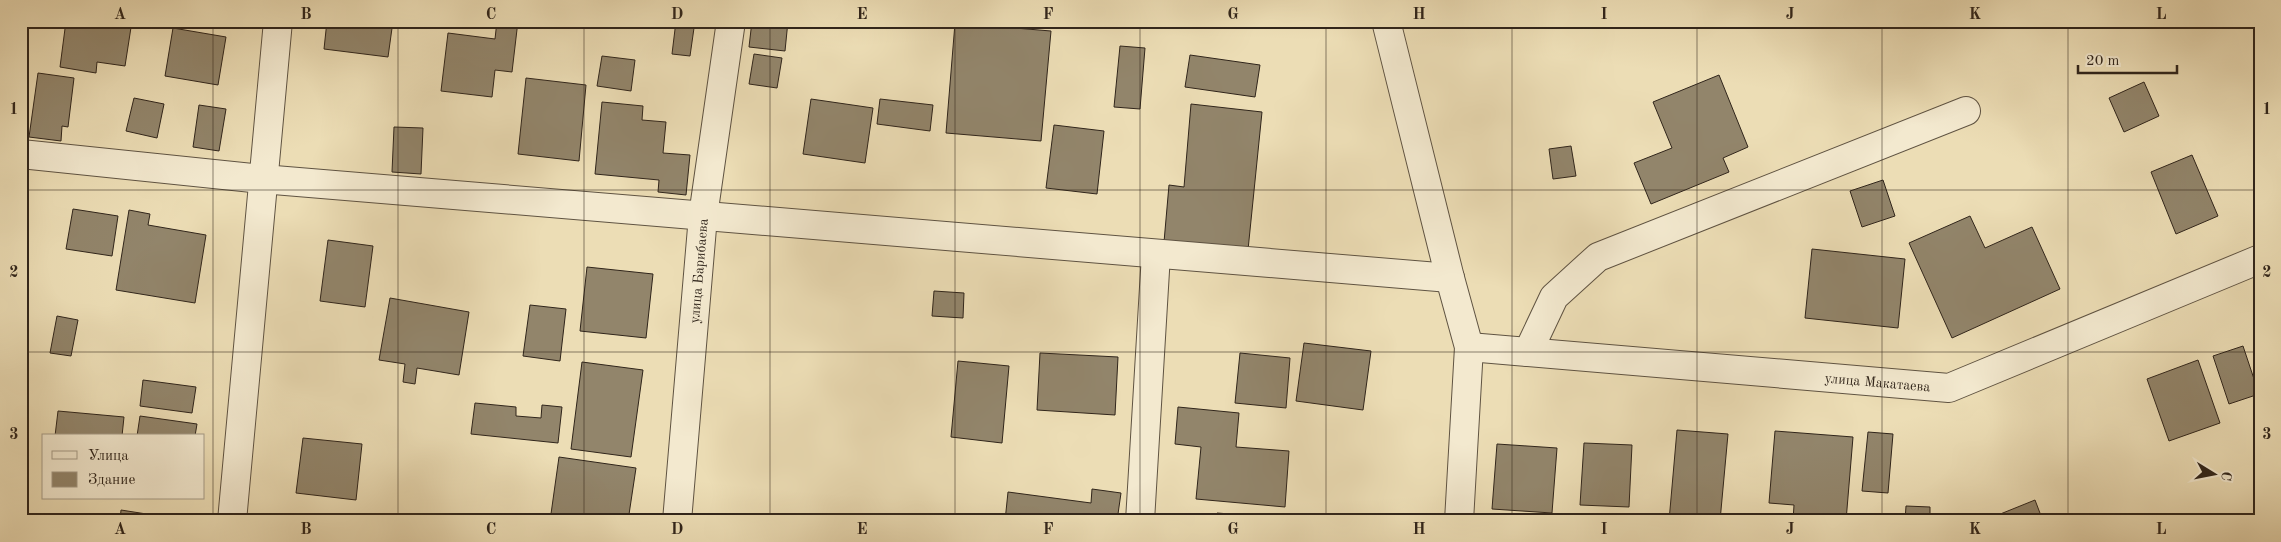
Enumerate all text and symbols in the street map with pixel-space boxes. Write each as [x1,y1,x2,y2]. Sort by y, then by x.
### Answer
text: A [114,7,126,23]
text: B [300,7,312,23]
text: C [486,7,496,23]
text: D [671,7,683,23]
text: E [856,7,868,23]
text: F [1043,7,1054,23]
text: G [1227,7,1239,23]
text: H [1412,7,1426,23]
text: I [1600,7,1608,23]
text: J [1786,7,1795,23]
text: K [1969,7,1981,23]
text: L [2156,7,2167,23]
scale bar [2078,42,2177,74]
text: 20 m [2086,54,2120,69]
text: 1 [9,102,19,118]
text: 1 [2262,102,2272,118]
street label: улица Барибаева [688,218,711,324]
text: 2 [9,265,19,281]
text: 2 [2262,265,2272,281]
street label: улица Макатаева [1824,371,1931,394]
text: 3 [9,427,19,443]
text: 3 [2262,427,2272,443]
legend [42,434,205,500]
text: Улица [88,449,129,464]
north arrow [2188,450,2238,500]
text: С [2218,470,2234,482]
text: Здание [88,473,135,488]
text: A [114,522,126,538]
text: B [300,522,312,538]
text: C [486,522,496,538]
text: D [671,522,683,538]
text: E [856,522,868,538]
text: F [1043,522,1054,538]
text: G [1227,522,1239,538]
text: H [1412,522,1426,538]
text: I [1600,522,1608,538]
text: J [1786,522,1795,538]
text: K [1969,522,1981,538]
text: L [2156,522,2167,538]

